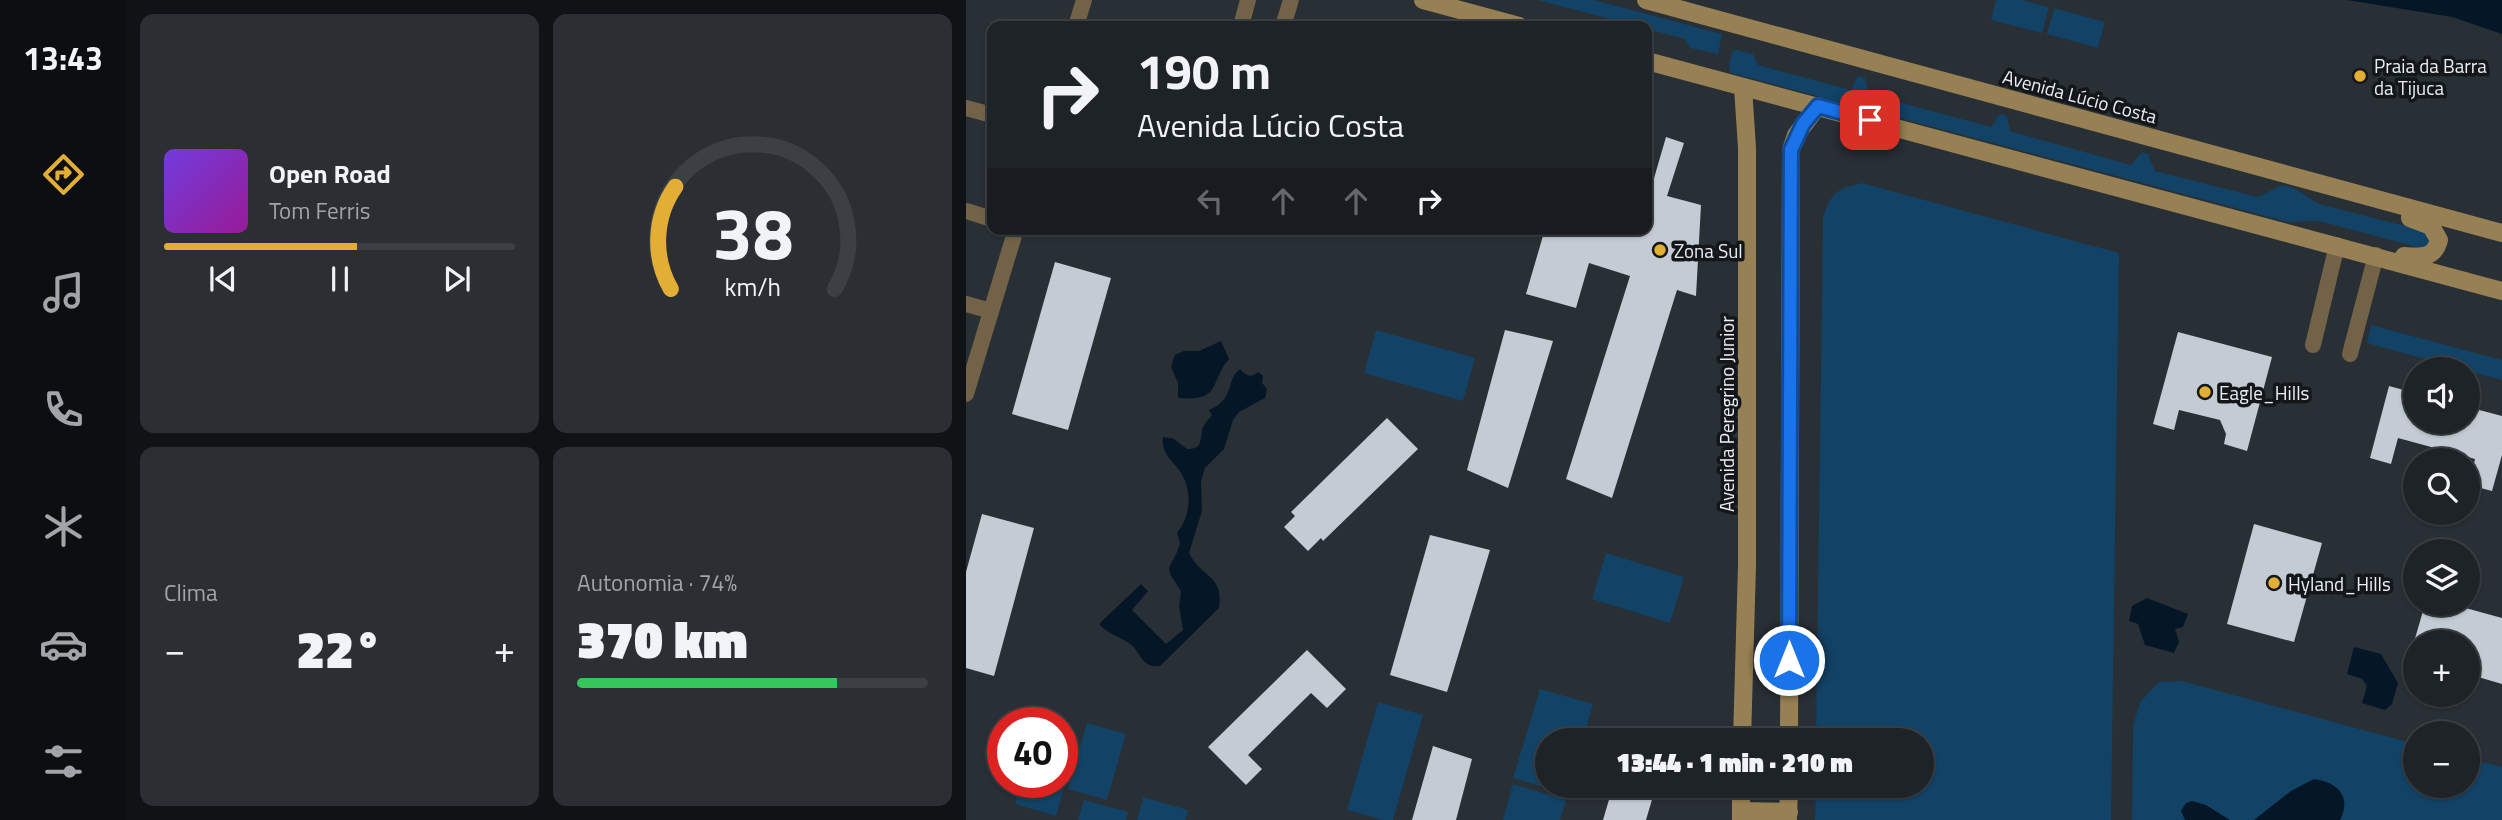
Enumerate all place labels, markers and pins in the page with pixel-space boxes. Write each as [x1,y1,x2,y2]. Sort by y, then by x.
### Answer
place label: Praia da Barra da Tijuca [2374,51,2487,102]
marker: Praia da Barra da Tijuca [2352,68,2368,84]
pin [1840,90,1900,150]
place label: Zona Sul [1674,236,1743,265]
marker: Zona Sul [1652,242,1668,258]
place label: Eagle_Hills [2219,378,2310,407]
marker: Eagle_Hills [2197,384,2213,400]
place label: Hyland_Hills [2288,569,2391,598]
marker: Hyland_Hills [2266,575,2282,591]

